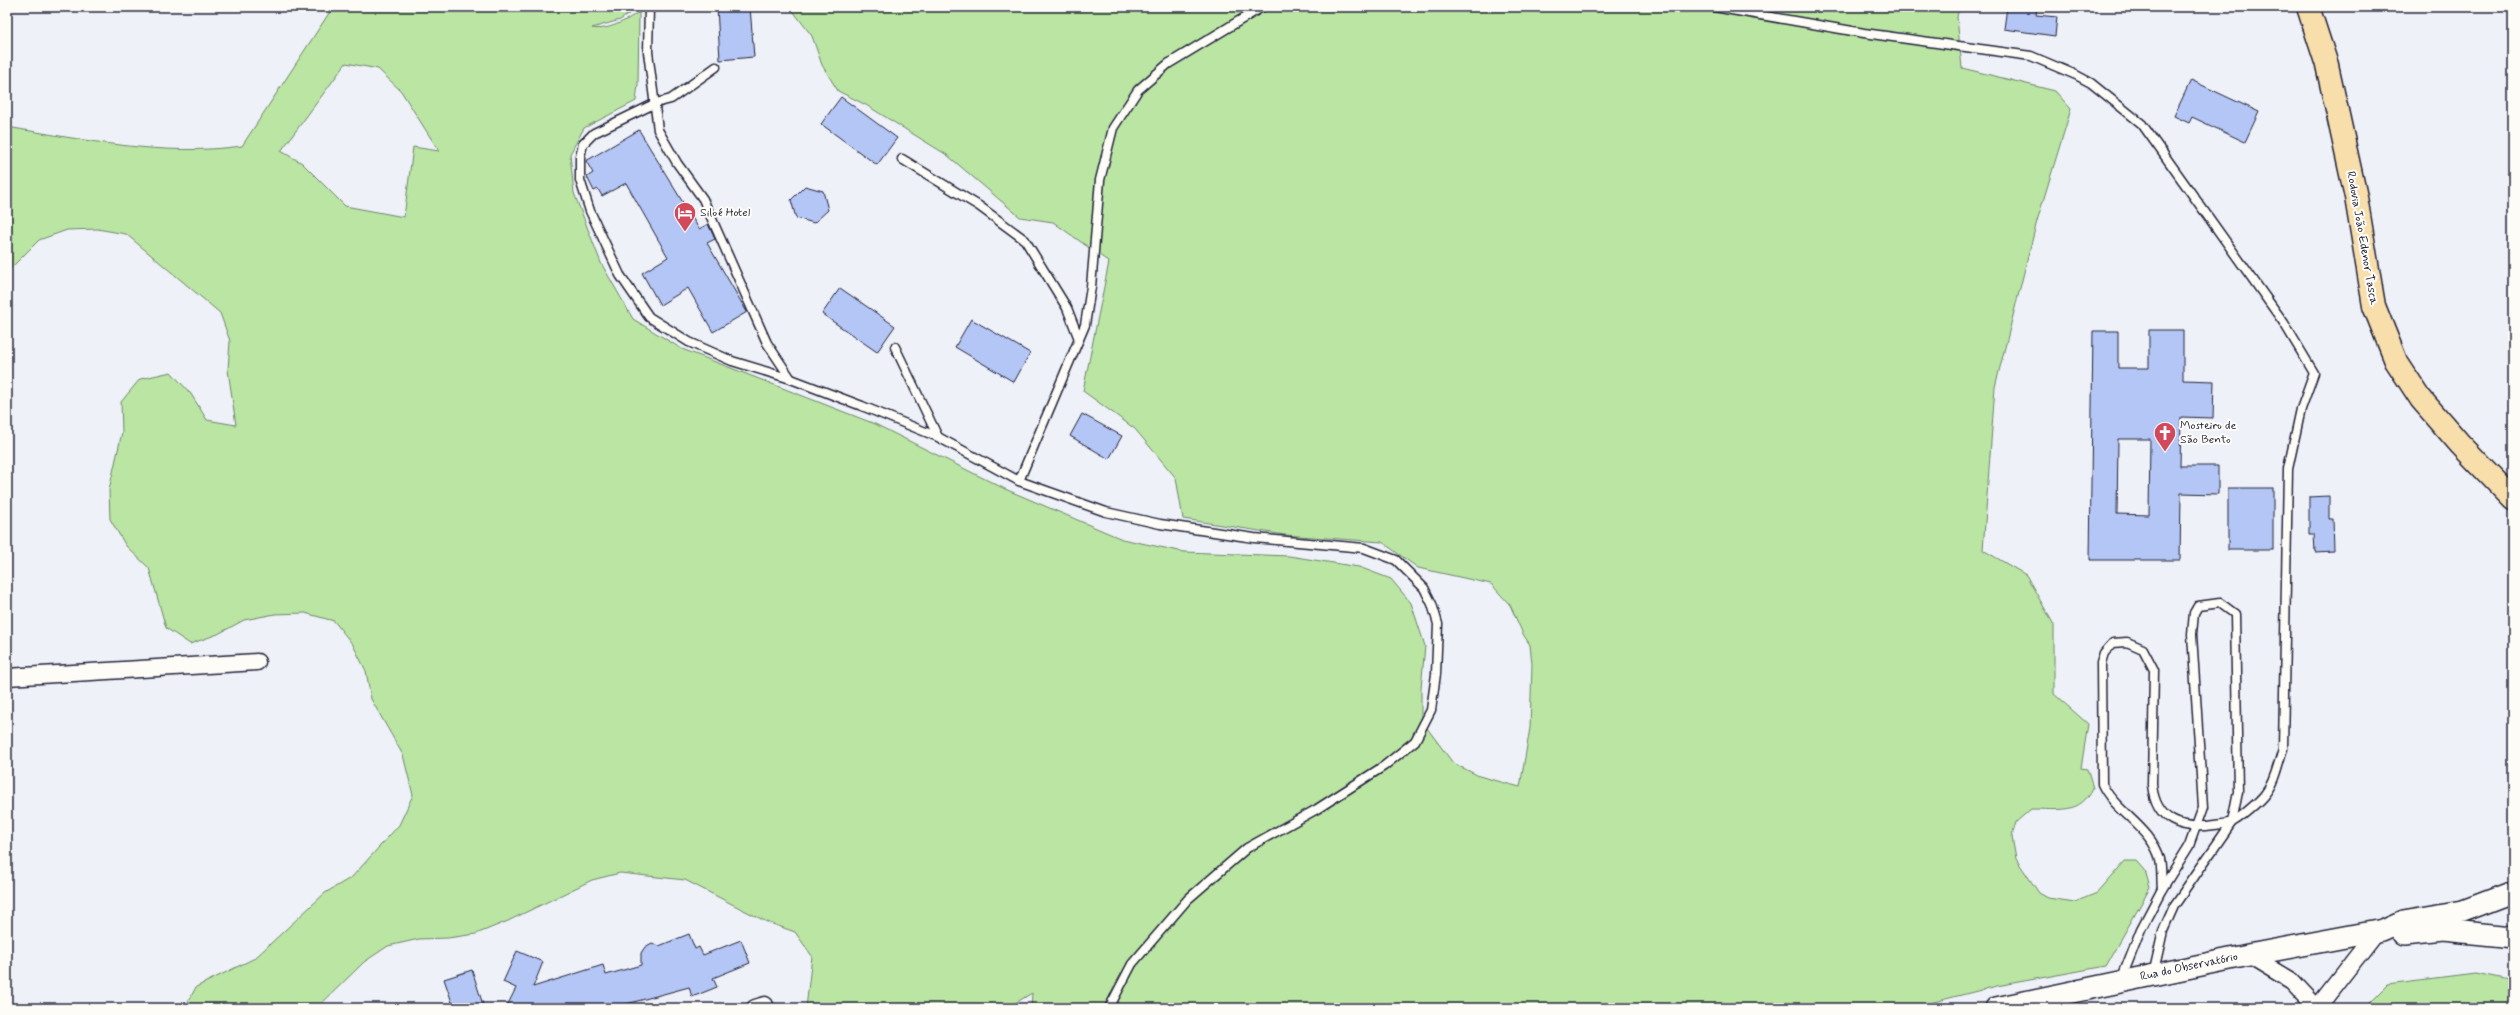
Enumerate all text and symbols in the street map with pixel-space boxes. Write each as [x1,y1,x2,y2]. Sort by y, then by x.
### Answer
street label: Rodovia João Edenor Tasca [2342,170,2382,307]
hotel icon: Siloé Hotel [672,200,698,233]
place label: Siloé Hotel [700,205,750,221]
place label: Mosteiro de São Bento [2180,418,2237,448]
church icon: Mosteiro de São Bento [2152,420,2178,453]
street label: Rua do Observatório [2139,949,2239,985]

